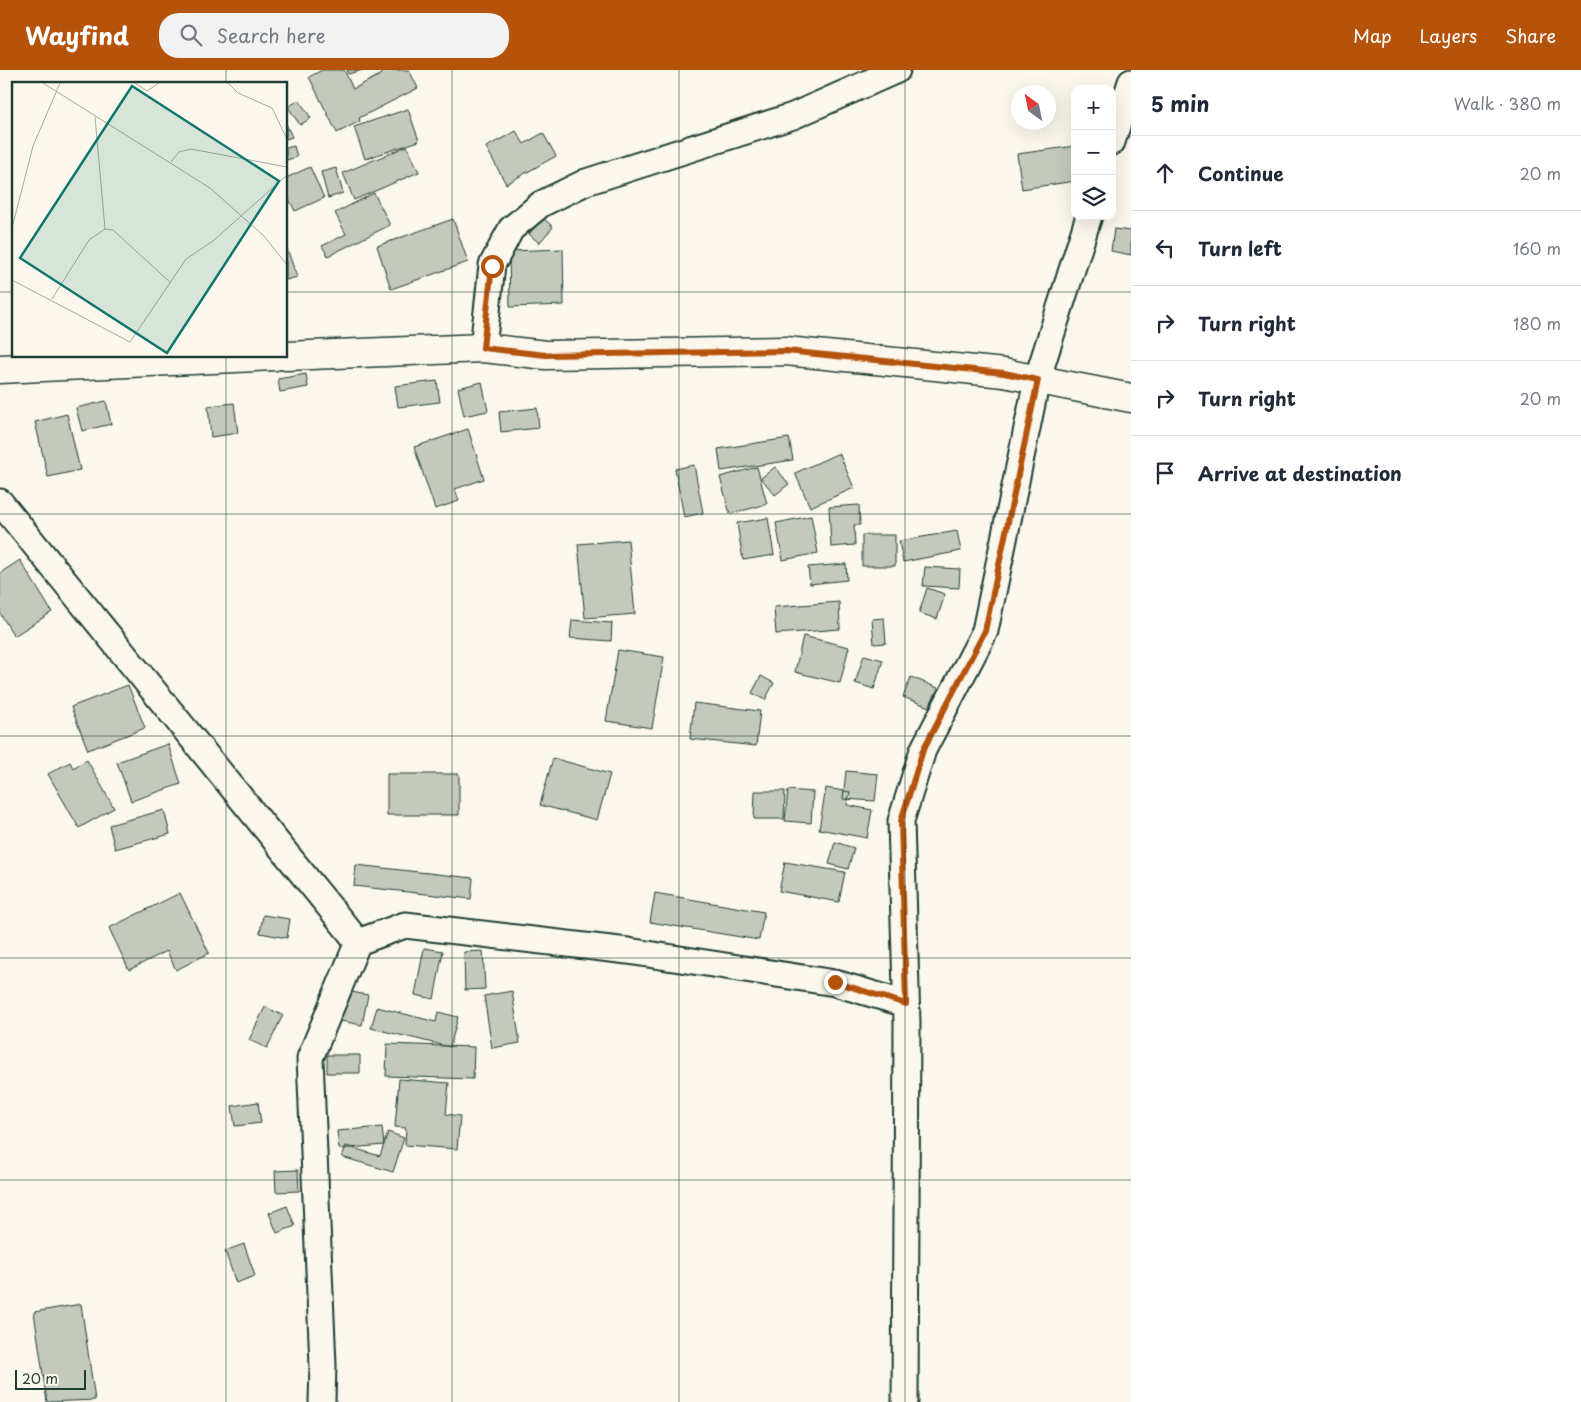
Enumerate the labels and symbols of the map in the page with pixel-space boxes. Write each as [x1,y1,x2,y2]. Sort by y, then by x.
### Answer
inset map [12,82,288,358]
north arrow [1011,85,1056,130]
route start [481,255,504,278]
route end [824,971,847,994]
scale bar [15,1367,86,1390]

